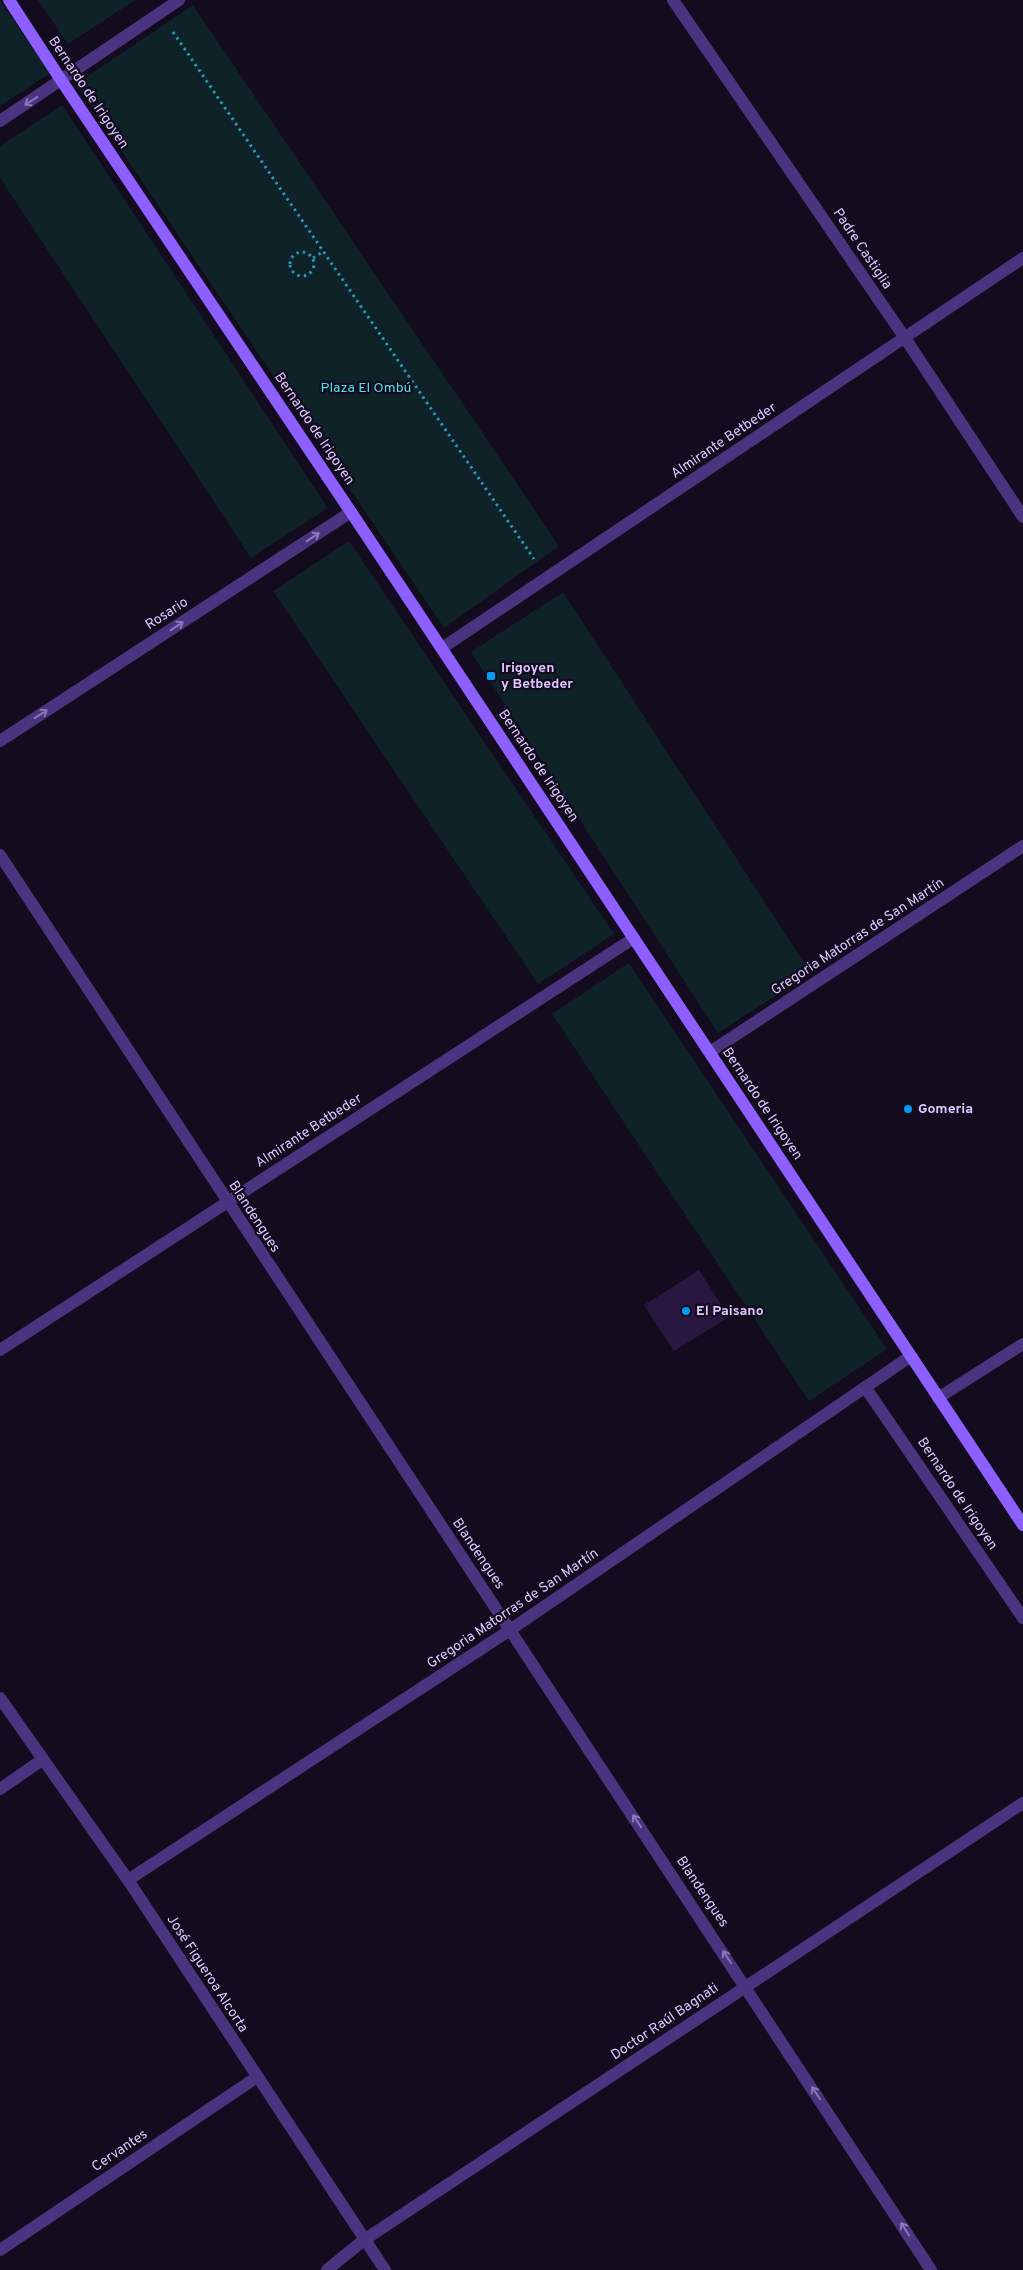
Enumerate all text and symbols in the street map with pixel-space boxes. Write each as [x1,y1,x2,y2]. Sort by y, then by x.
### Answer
street label: Bernardo de Irigoyen [44,34,132,152]
one-way arrow [24,96,38,106]
street label: Padre Castiglia [829,205,895,293]
street label: Bernardo de Irigoyen [270,370,358,488]
park label: Plaza El Ombú [321,380,411,397]
street label: Almirante Betbeder [668,399,780,483]
one-way arrow [306,532,320,542]
street label: Rosario [143,594,192,634]
one-way arrow [170,620,184,631]
place label: Irigoyen y Betbeder [501,660,573,693]
marker: Irigoyen y Betbeder [485,670,497,682]
street label: Bernardo de Irigoyen [494,707,582,825]
one-way arrow [33,709,47,719]
street label: Gregoria Matorras de San Martín [768,875,948,999]
street label: Bernardo de Irigoyen [718,1045,806,1163]
street label: Almirante Betbeder [253,1090,366,1172]
place label: Gomeria [918,1101,973,1118]
marker: Gomeria [902,1103,914,1115]
street label: Blandengues [225,1178,283,1256]
place label: El Paisano [696,1303,764,1320]
marker: El Paisano [680,1305,692,1317]
street label: Bernardo de Irigoyen [913,1435,1001,1553]
street label: Blandengues [448,1515,508,1593]
street label: Gregoria Matorras de San Martín [424,1545,602,1673]
one-way arrow [632,1815,642,1829]
street label: Blandengues [672,1853,732,1931]
street label: José Figueroa Alcorta [163,1912,251,2036]
one-way arrow [722,1950,732,1964]
street label: Doctor Raúl Bagnati [608,1980,722,2064]
one-way arrow [811,2086,821,2100]
street label: Cervantes [89,2126,151,2176]
one-way arrow [899,2222,910,2236]

